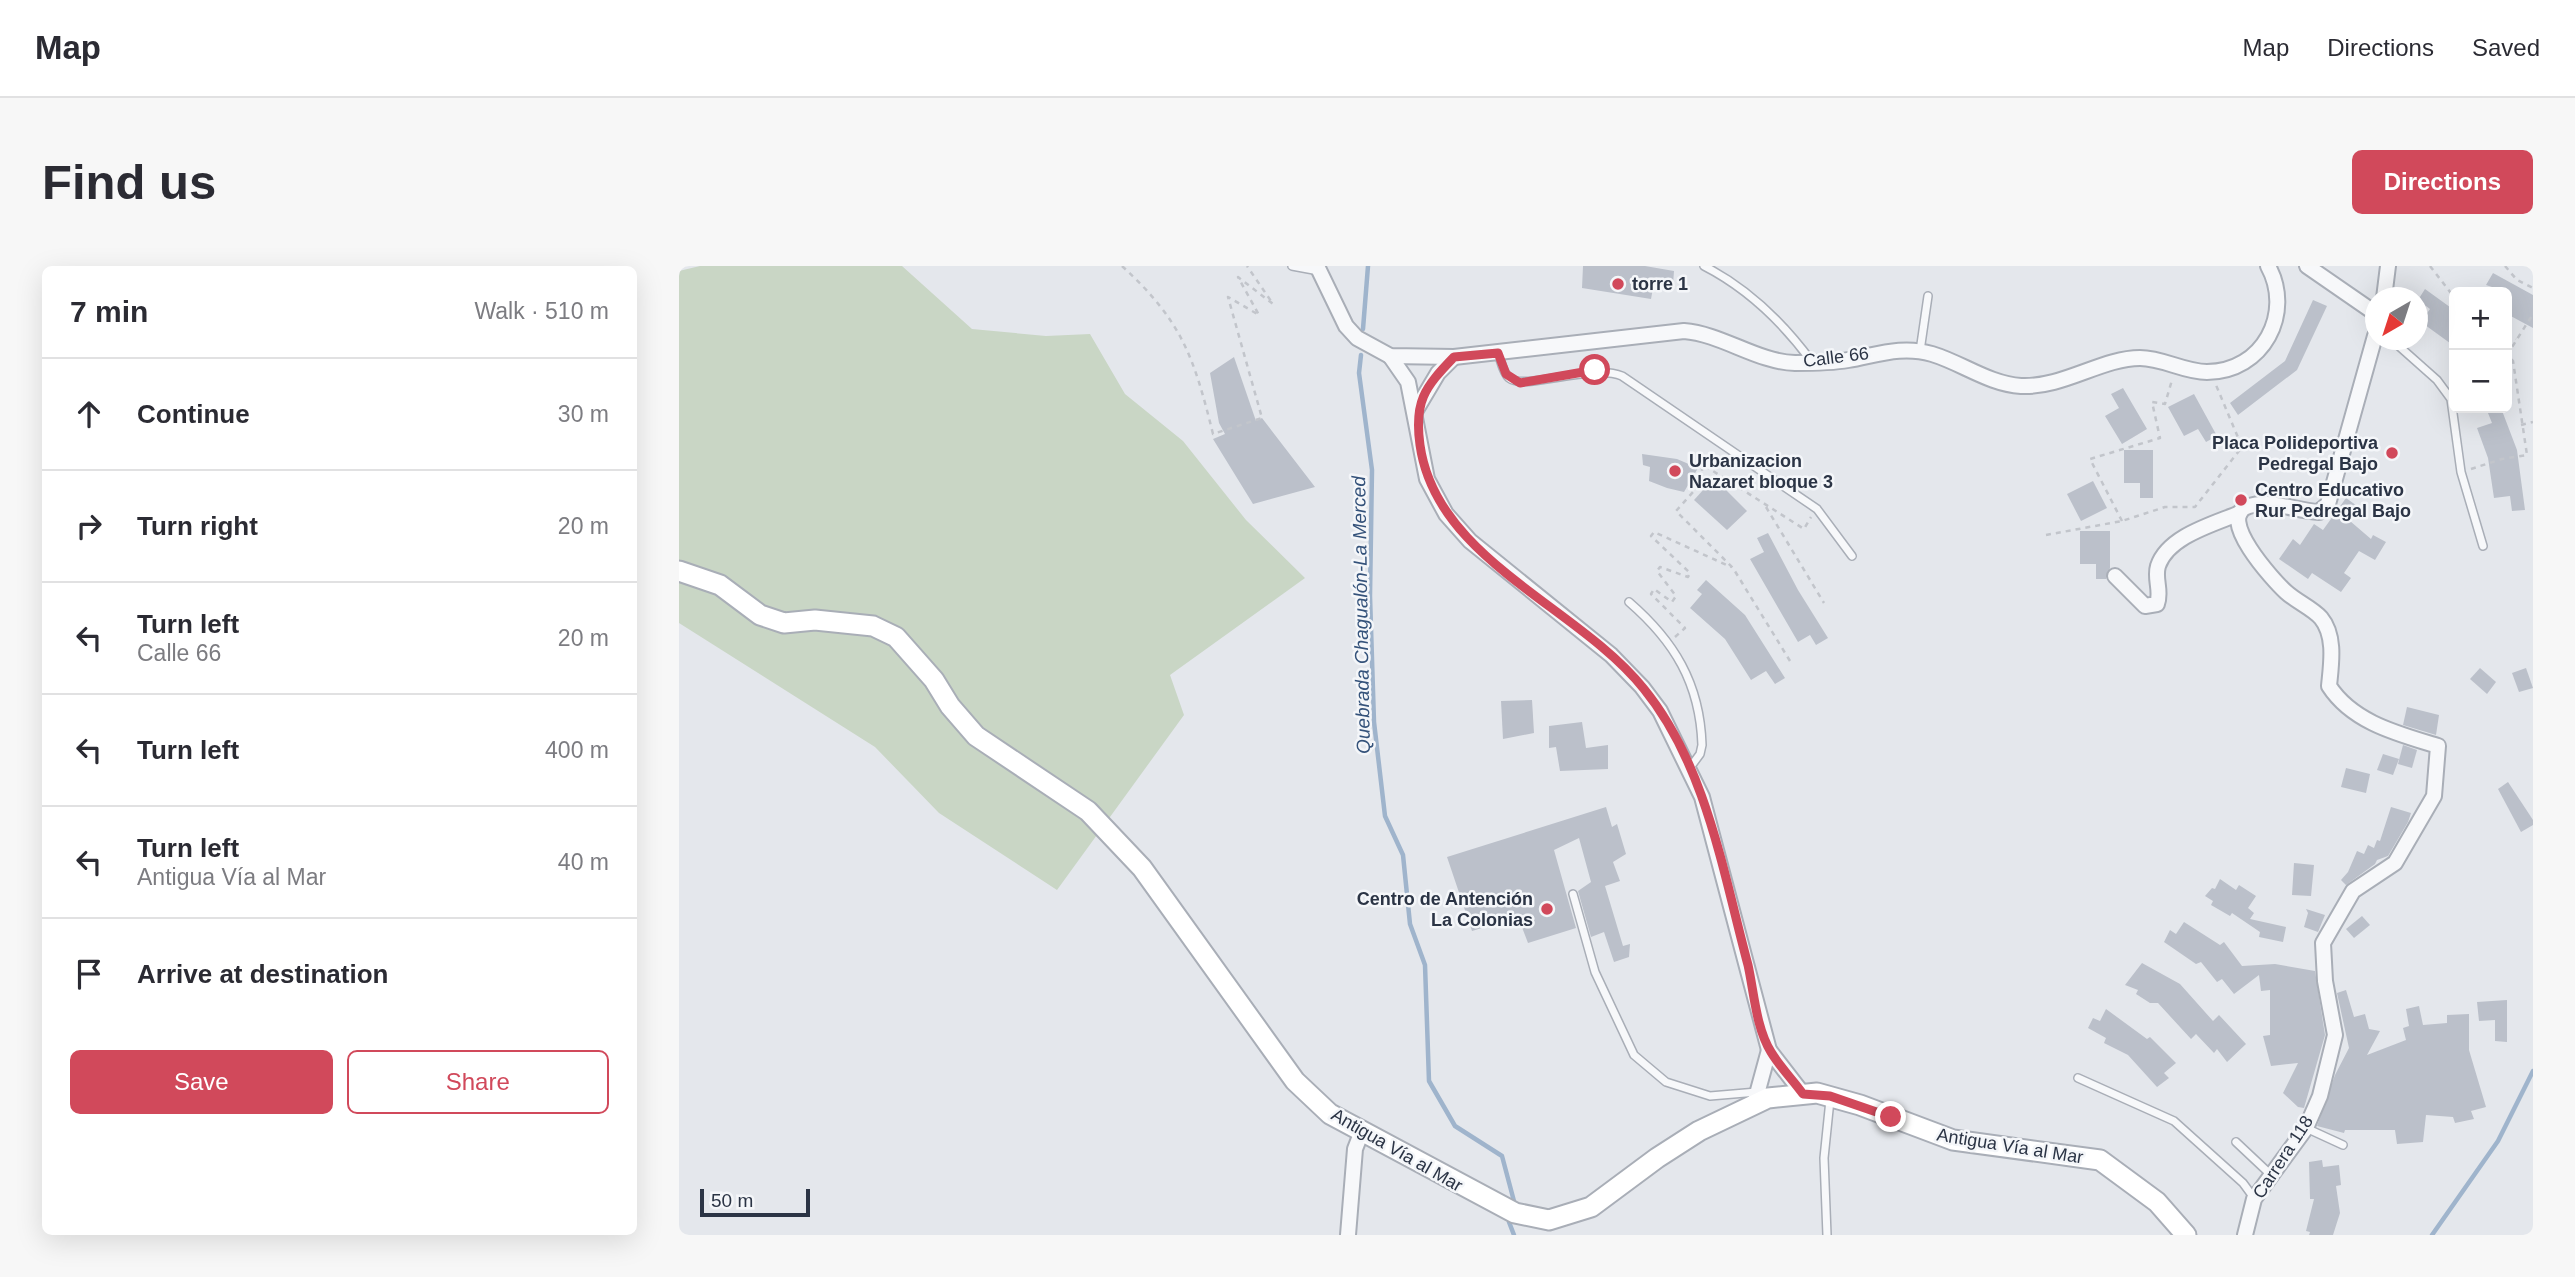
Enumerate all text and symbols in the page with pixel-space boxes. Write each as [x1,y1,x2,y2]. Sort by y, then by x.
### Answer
text: Map [35,29,101,66]
text: Map [2243,34,2289,61]
text: Directions [2327,34,2434,61]
text: Saved [2472,34,2540,61]
button: Directions [2352,150,2533,214]
text: Find us [42,155,216,209]
place label: torre 1 [1632,274,1688,294]
marker: torre 1 [1610,276,1626,292]
north arrow [2365,287,2428,350]
map controls [2449,287,2512,413]
button: + [2449,287,2512,350]
text: 7 min [70,295,148,328]
text: Walk · 510 m [474,298,609,324]
street label: Calle 66 [1802,343,1870,371]
button: − [2449,350,2512,413]
route start [1579,354,1610,385]
icon: ahead [70,395,108,433]
text: Continue [137,399,250,429]
text: 30 m [558,401,609,427]
place label: Placa Polideportiva Pedregal Bajo [2212,433,2379,474]
marker: Placa Polideportiva Pedregal Bajo [2384,445,2400,461]
place label: Urbanizacion Nazaret bloque 3 [1689,451,1833,492]
marker: Urbanizacion Nazaret bloque 3 [1667,463,1683,479]
water label: Quebrada Chagualón-La Merced [1348,475,1374,754]
place label: Centro Educativo Rur Pedregal Bajo [2255,480,2411,521]
marker: Centro Educativo Rur Pedregal Bajo [2233,492,2249,508]
icon: right [70,507,108,545]
text: Turn right [137,511,258,541]
text: 20 m [558,513,609,539]
text: Turn left [137,609,239,639]
icon: left [70,619,108,657]
text: 20 m [558,625,609,651]
text: Calle 66 [137,640,221,666]
icon: left [70,731,108,769]
text: Turn left [137,735,239,765]
text: 400 m [545,737,609,763]
text: Turn left [137,833,239,863]
icon: left [70,843,108,881]
text: 40 m [558,849,609,875]
text: Antigua Vía al Mar [137,864,326,890]
place label: Centro de Antención La Colonias [1357,889,1533,930]
marker: Centro de Antención La Colonias [1539,901,1555,917]
icon: arrive [70,955,108,993]
text: Arrive at destination [137,959,388,989]
button: Save [70,1050,333,1114]
button: Share [347,1050,609,1114]
route end [1875,1101,1906,1132]
street label: Antigua Vía al Mar [1328,1104,1466,1196]
street label: Carrera 118 [2249,1112,2317,1202]
street label: Antigua Vía al Mar [1935,1125,2085,1167]
scale bar [700,1186,810,1218]
text: 50 m [711,1190,753,1211]

